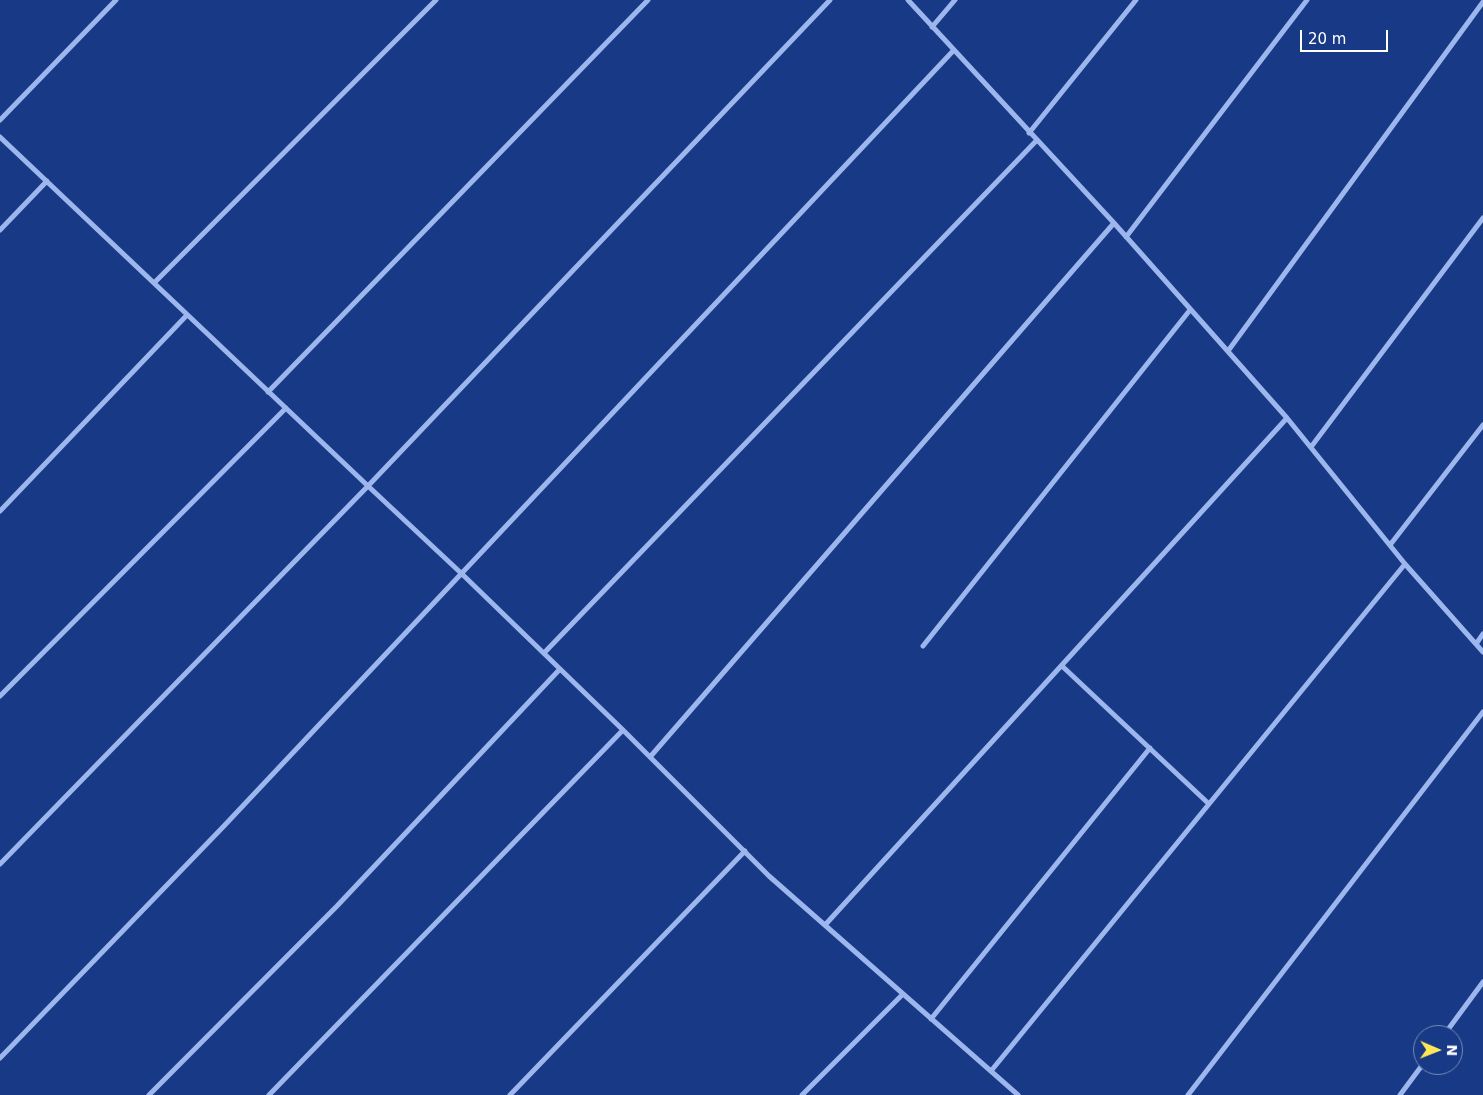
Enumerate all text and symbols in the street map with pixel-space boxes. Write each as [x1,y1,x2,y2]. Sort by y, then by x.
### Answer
scale bar [1303,20,1390,52]
text: 20 m [1308,30,1346,48]
north arrow [1413,1025,1463,1075]
text: N [1444,1044,1460,1056]

